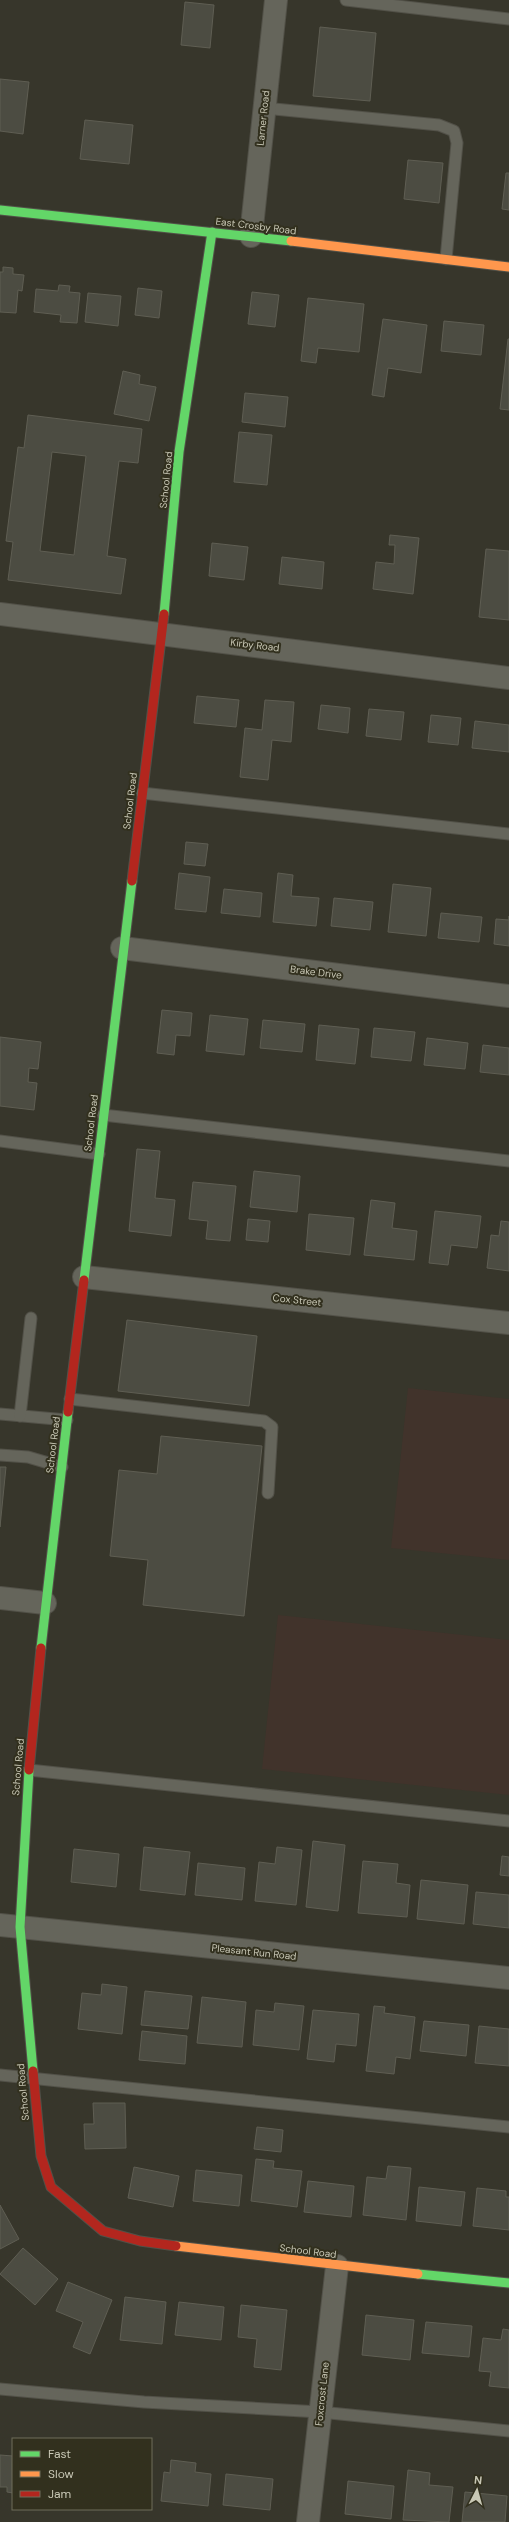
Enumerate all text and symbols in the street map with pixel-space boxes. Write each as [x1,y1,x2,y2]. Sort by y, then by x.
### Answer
street label: Larner Road [254,90,272,146]
street label: East Crosby Road [215,215,297,237]
street label: School Road [157,451,175,509]
street label: Kirby Road [230,636,280,654]
street label: School Road [120,772,140,830]
street label: Brake Drive [289,962,343,982]
street label: School Road [81,1094,101,1152]
street label: Cox Street [272,1291,322,1309]
street label: School Road [43,1416,63,1474]
street label: School Road [9,1738,27,1796]
street label: Pleasant Run Road [211,1941,297,1963]
street label: School Road [14,2063,32,2121]
street label: School Road [279,2241,337,2261]
street label: Foxcrost Lane [312,2361,332,2427]
legend [12,2438,152,2510]
text: Fast [48,2446,71,2462]
text: Slow [48,2466,74,2482]
north arrow [457,2470,497,2510]
text: N [473,2473,483,2487]
text: Jam [48,2486,71,2502]

